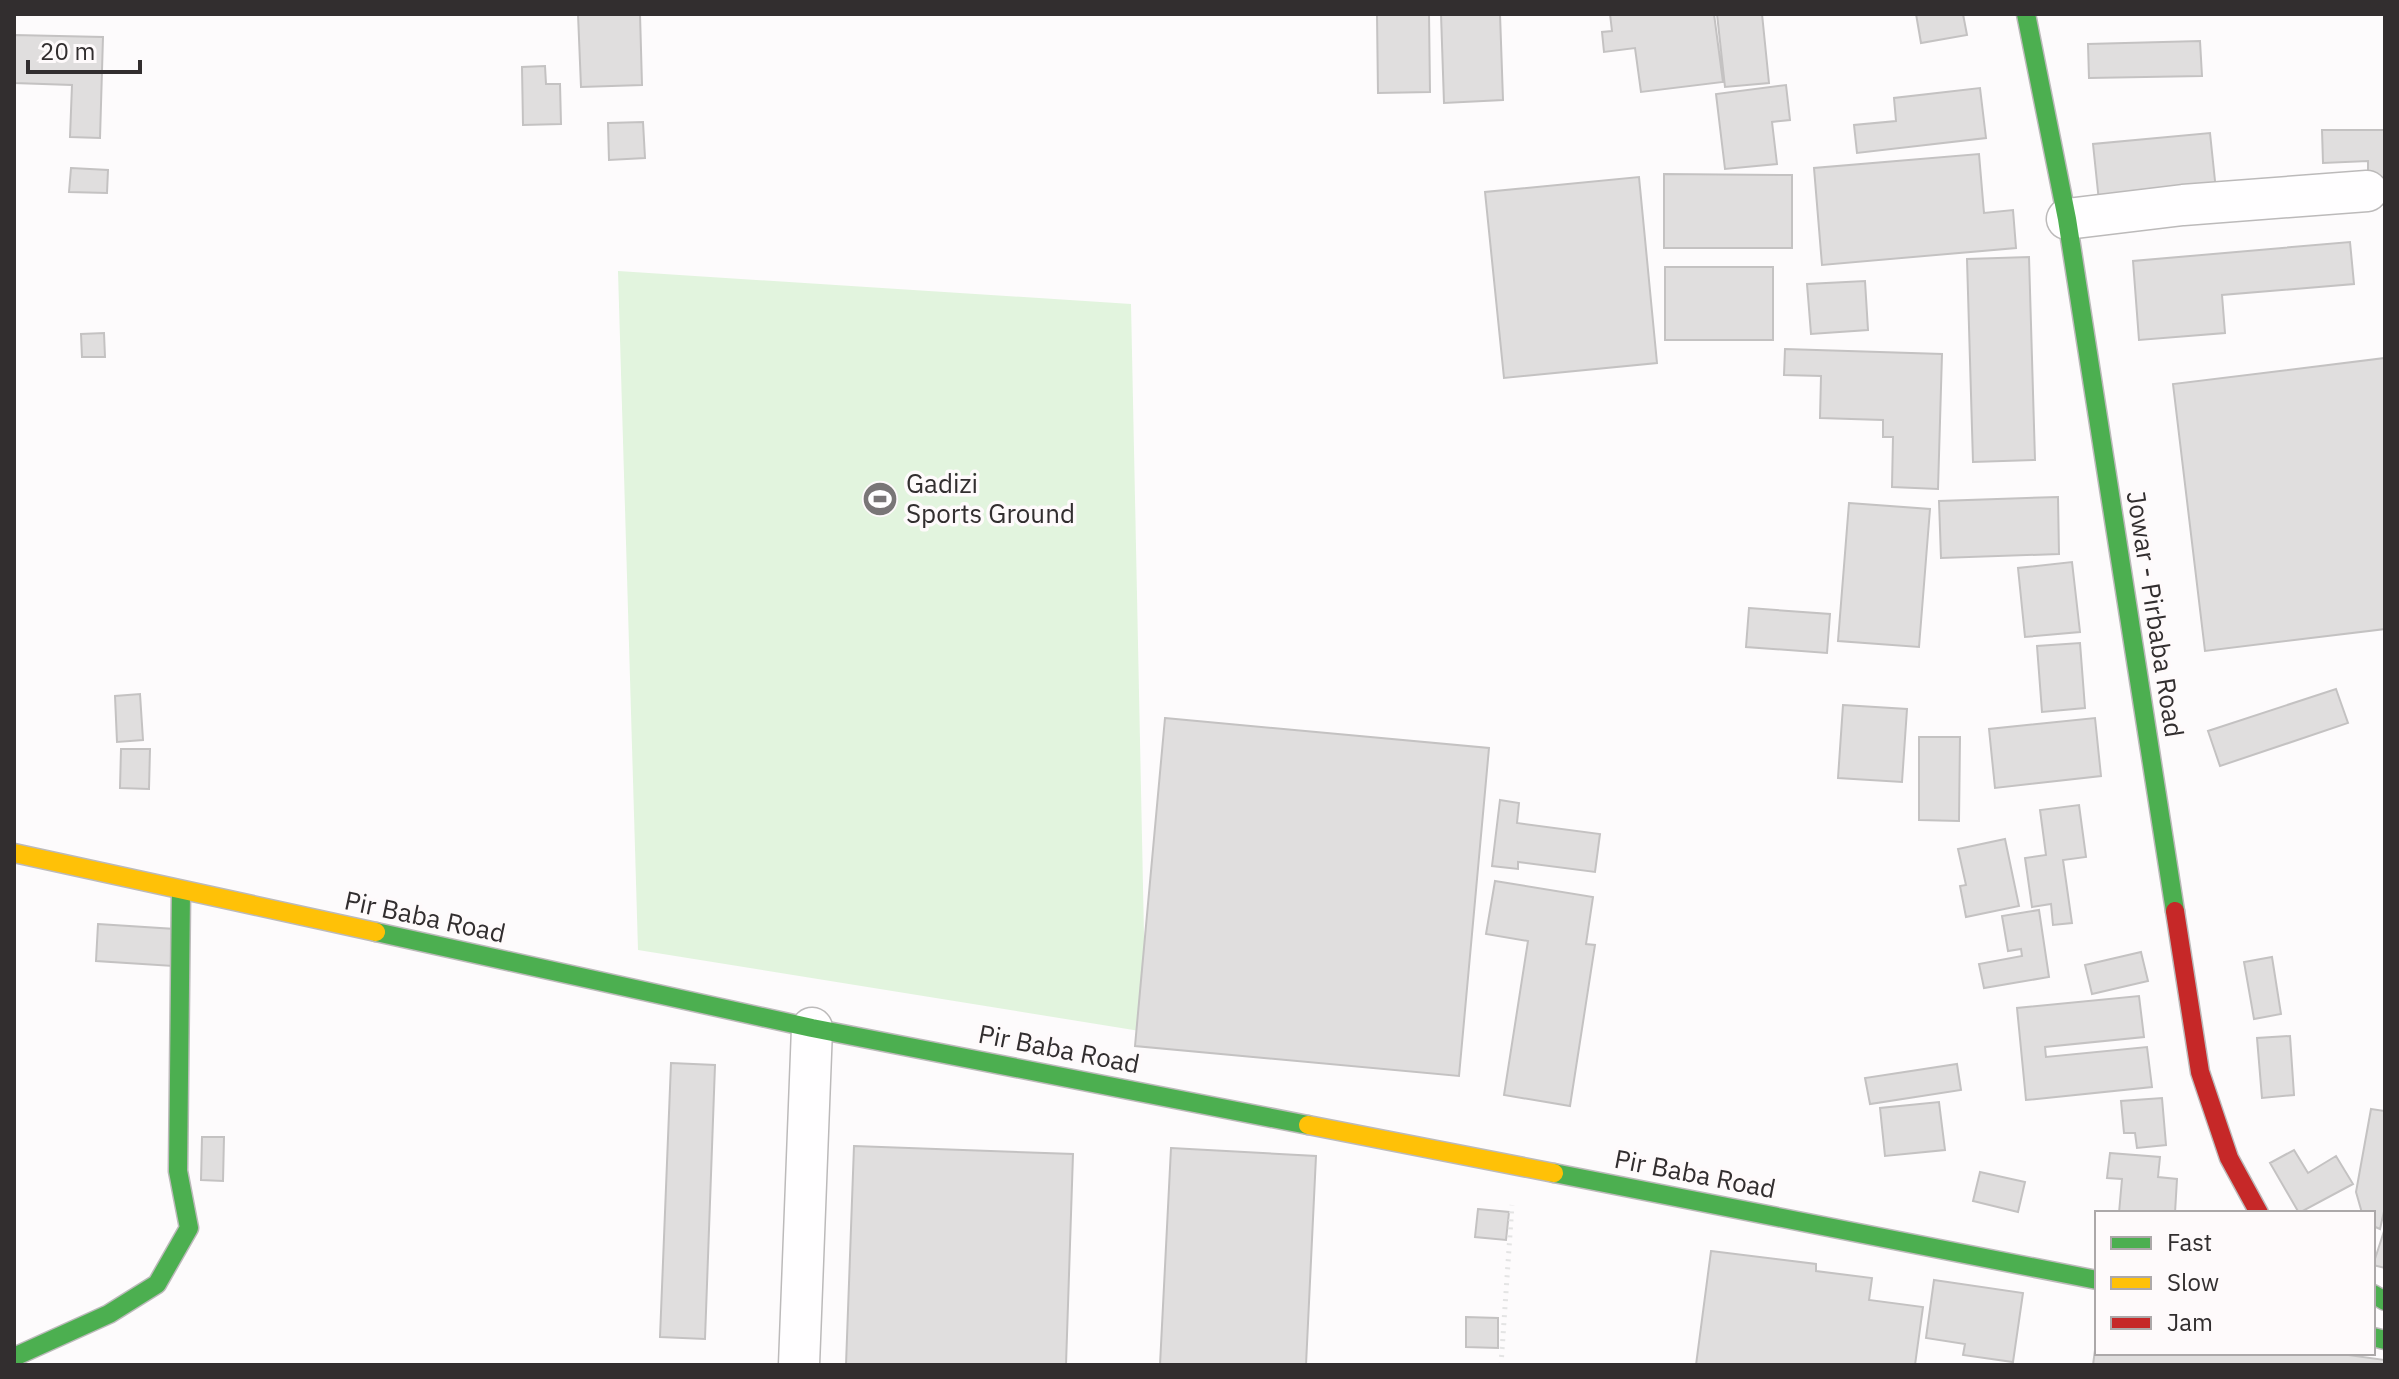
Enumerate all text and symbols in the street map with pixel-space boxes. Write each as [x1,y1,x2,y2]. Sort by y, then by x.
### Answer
scale bar [28,24,140,74]
text: 20 m [40,35,95,67]
place label: Gadizi Sports Ground [906,466,1075,530]
sports icon: Gadizi Sports Ground [861,480,899,518]
street label: Jowar - Pirbaba Road [2120,488,2192,740]
street label: Pir Baba Road [342,882,509,950]
street label: Pir Baba Road [976,1016,1143,1080]
street label: Pir Baba Road [1612,1141,1779,1205]
legend [2095,1211,2375,1355]
text: Fast [2167,1226,2212,1258]
text: Slow [2167,1266,2219,1298]
text: Jam [2167,1306,2213,1338]

